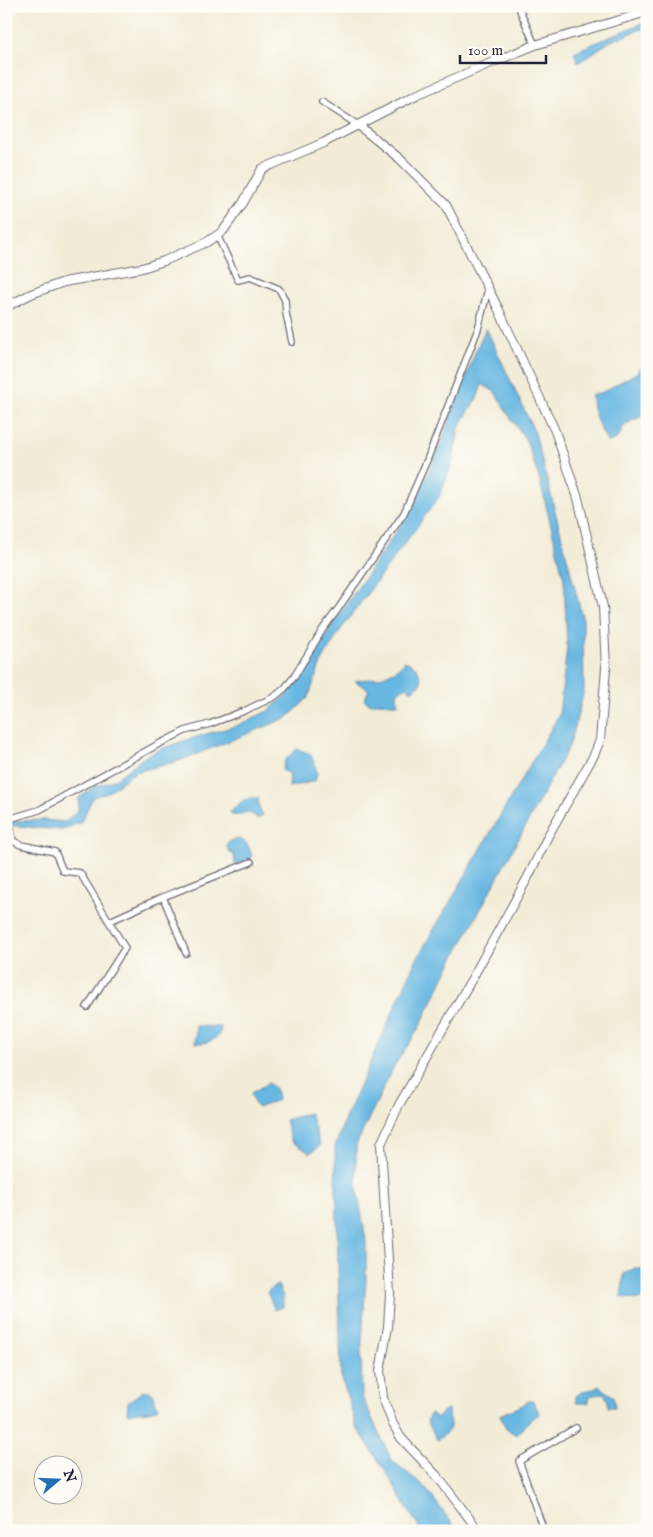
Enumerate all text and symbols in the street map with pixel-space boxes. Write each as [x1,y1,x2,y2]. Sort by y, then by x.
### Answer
scale bar [460,32,547,64]
text: 100 m [468,41,504,60]
north arrow [32,1454,82,1504]
text: N [59,1466,80,1485]

